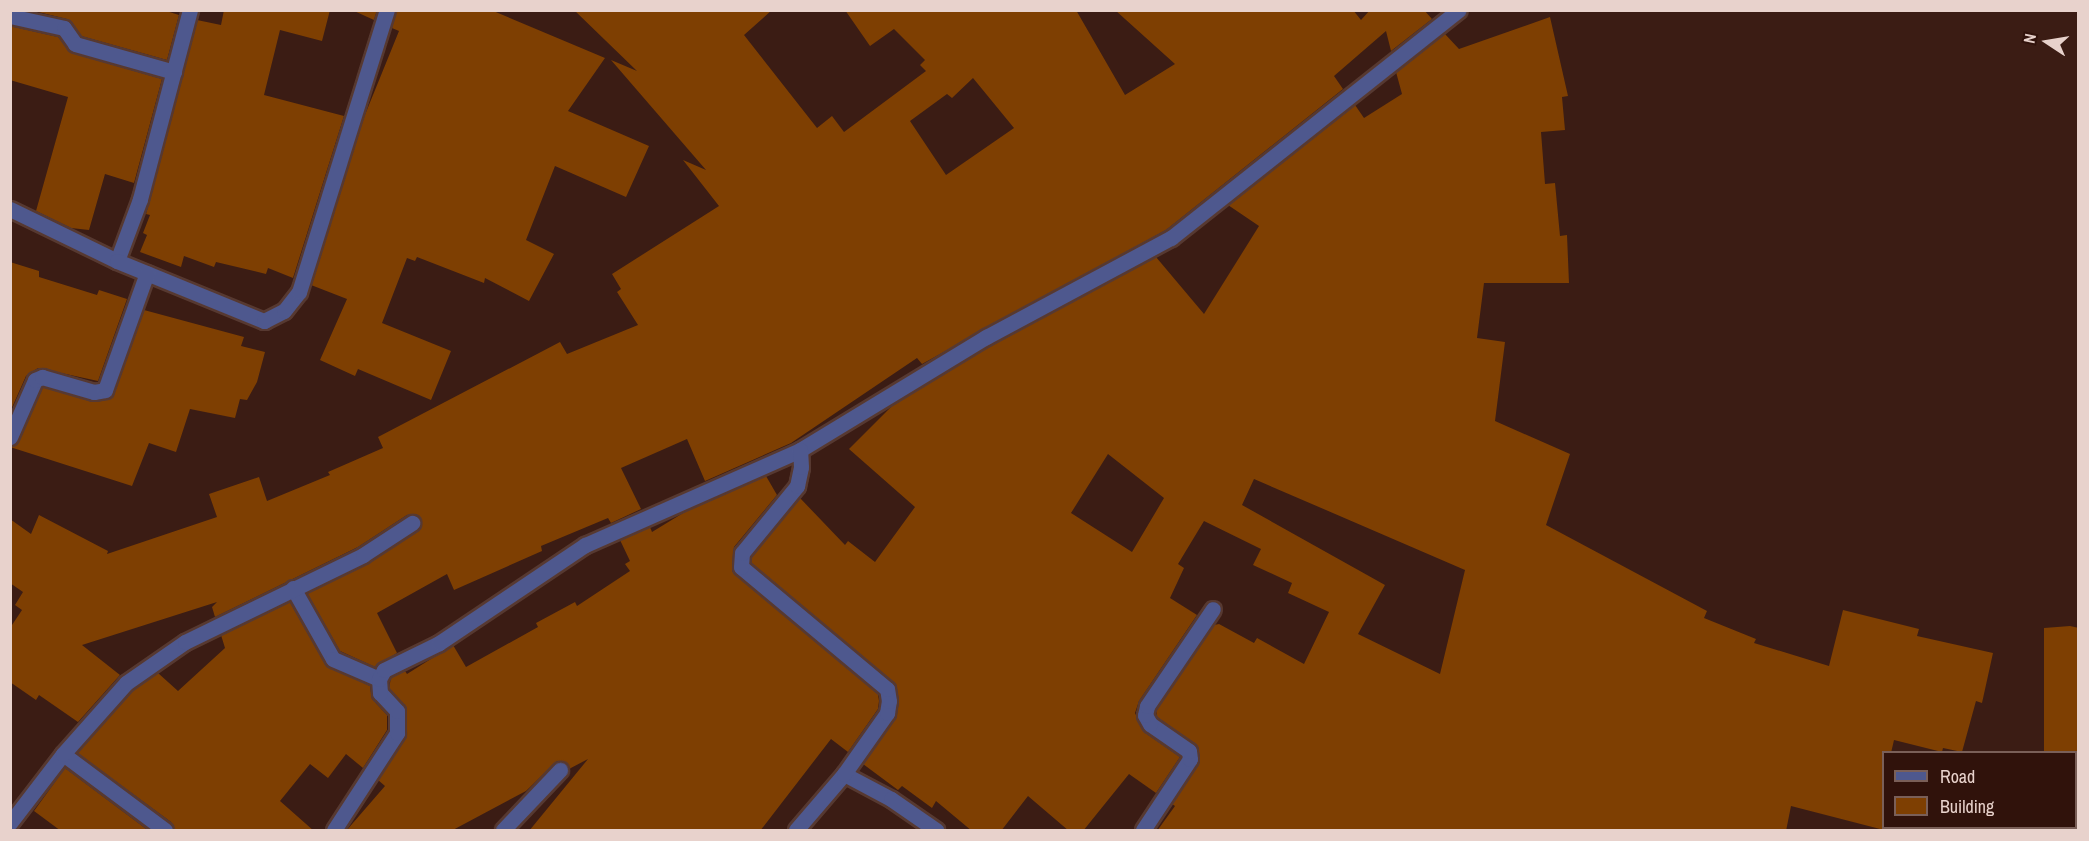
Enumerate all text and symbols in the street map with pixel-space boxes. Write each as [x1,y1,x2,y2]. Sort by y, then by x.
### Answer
north arrow [2017,12,2077,72]
text: N [2018,31,2041,45]
legend [1882,751,2077,829]
text: Road [1940,764,1975,789]
text: Building [1940,794,1994,819]

